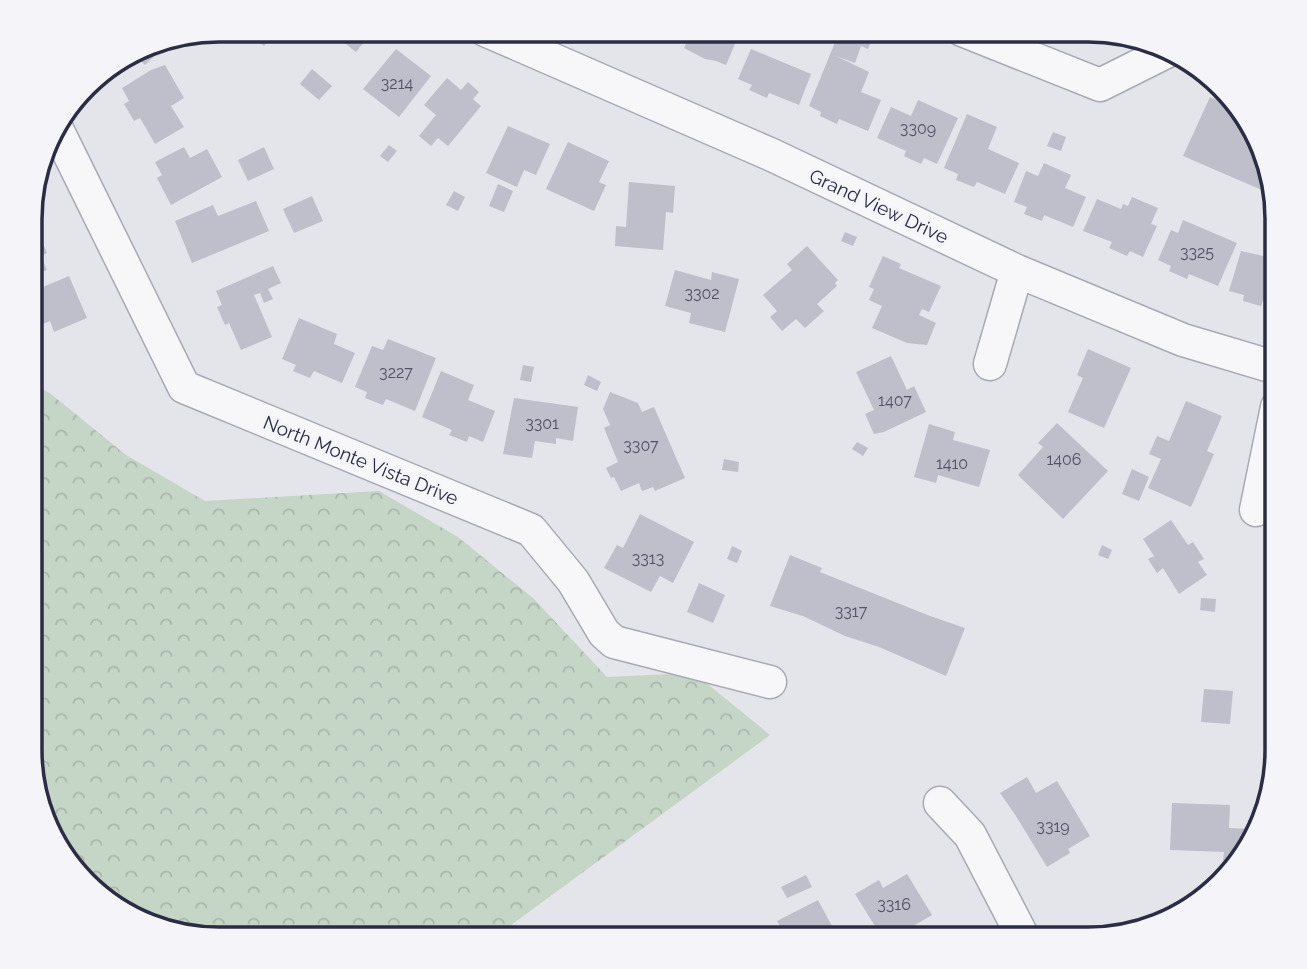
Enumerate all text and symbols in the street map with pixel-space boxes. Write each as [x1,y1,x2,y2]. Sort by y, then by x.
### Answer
house number: 3214 [381,74,413,93]
house number: 3309 [900,119,936,138]
street label: Grand View Drive [806,164,952,248]
house number: 3325 [1180,243,1214,262]
house number: 3302 [684,284,720,303]
house number: 3227 [379,363,413,382]
house number: 1407 [878,391,912,410]
street label: North Monte Vista Drive [260,411,462,509]
house number: 3301 [525,414,559,433]
house number: 3307 [623,436,659,455]
house number: 1406 [1046,450,1082,469]
house number: 1410 [936,454,968,473]
house number: 3313 [632,549,664,568]
house number: 3317 [835,602,868,621]
house number: 3319 [1036,817,1070,836]
house number: 3316 [877,895,911,914]

